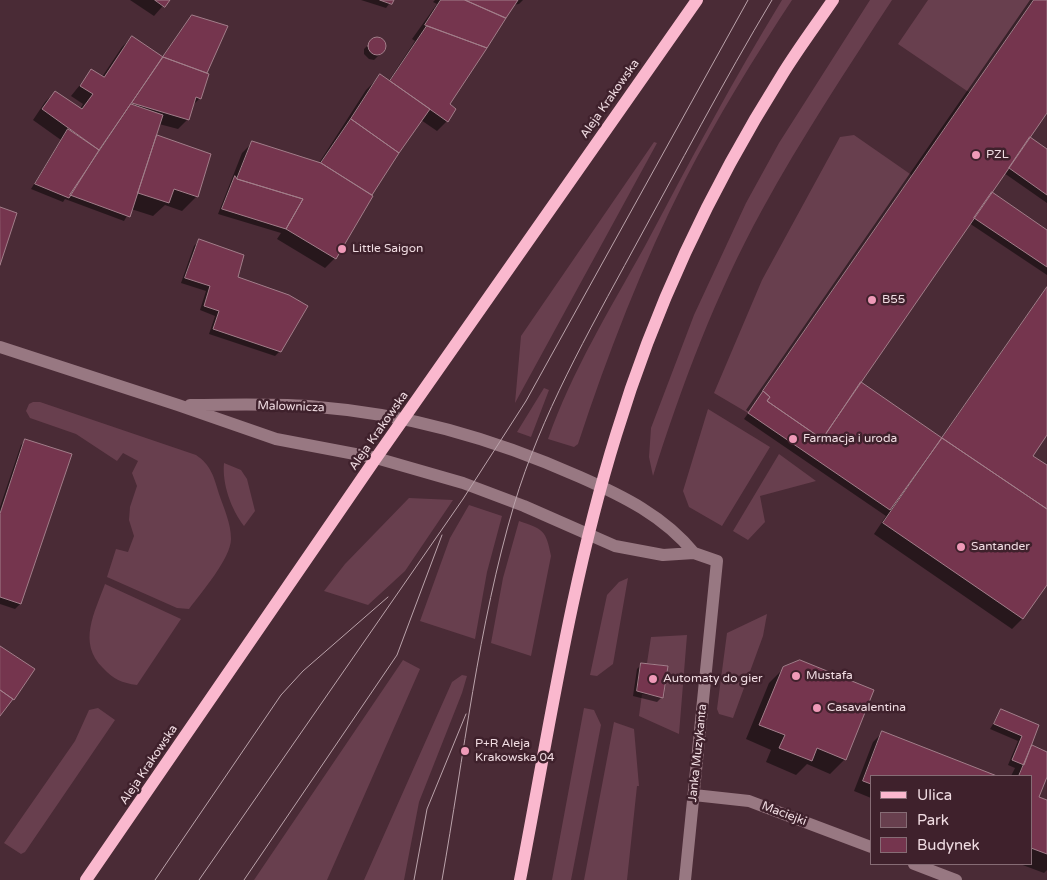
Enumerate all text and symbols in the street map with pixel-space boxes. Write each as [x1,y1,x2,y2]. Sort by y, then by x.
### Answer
street label: Aleja Krakowska [577,57,643,141]
place label: PZL [986,148,1009,162]
marker: PZL [970,149,982,161]
place label: Little Saigon [352,242,423,256]
marker: Little Saigon [336,243,348,255]
place label: B55 [882,293,905,307]
marker: B55 [866,294,878,306]
street label: Aleja Krakowska [346,389,412,473]
street label: Malownicza [257,399,325,415]
place label: Farmacja i uroda [803,432,897,446]
marker: Farmacja i uroda [787,433,799,445]
place label: Santander [971,540,1030,554]
marker: Santander [955,541,967,553]
place label: Mustafa [806,669,853,683]
marker: Mustafa [790,670,802,682]
place label: Automaty do gier [663,672,763,686]
marker: Automaty do gier [647,673,659,685]
place label: Casavalentina [827,701,906,715]
marker: Casavalentina [811,702,823,714]
street label: Janka Muzykanta [686,703,710,803]
street label: Aleja Krakowska [117,722,181,808]
place label: P+R Aleja Krakowska 04 [475,737,555,765]
marker: P+R Aleja Krakowska 04 [459,745,471,757]
legend [870,775,1032,865]
text: Ulica [917,786,952,804]
street label: Maciejki [759,799,809,829]
text: Park [917,811,949,829]
text: Budynek [917,836,980,854]

